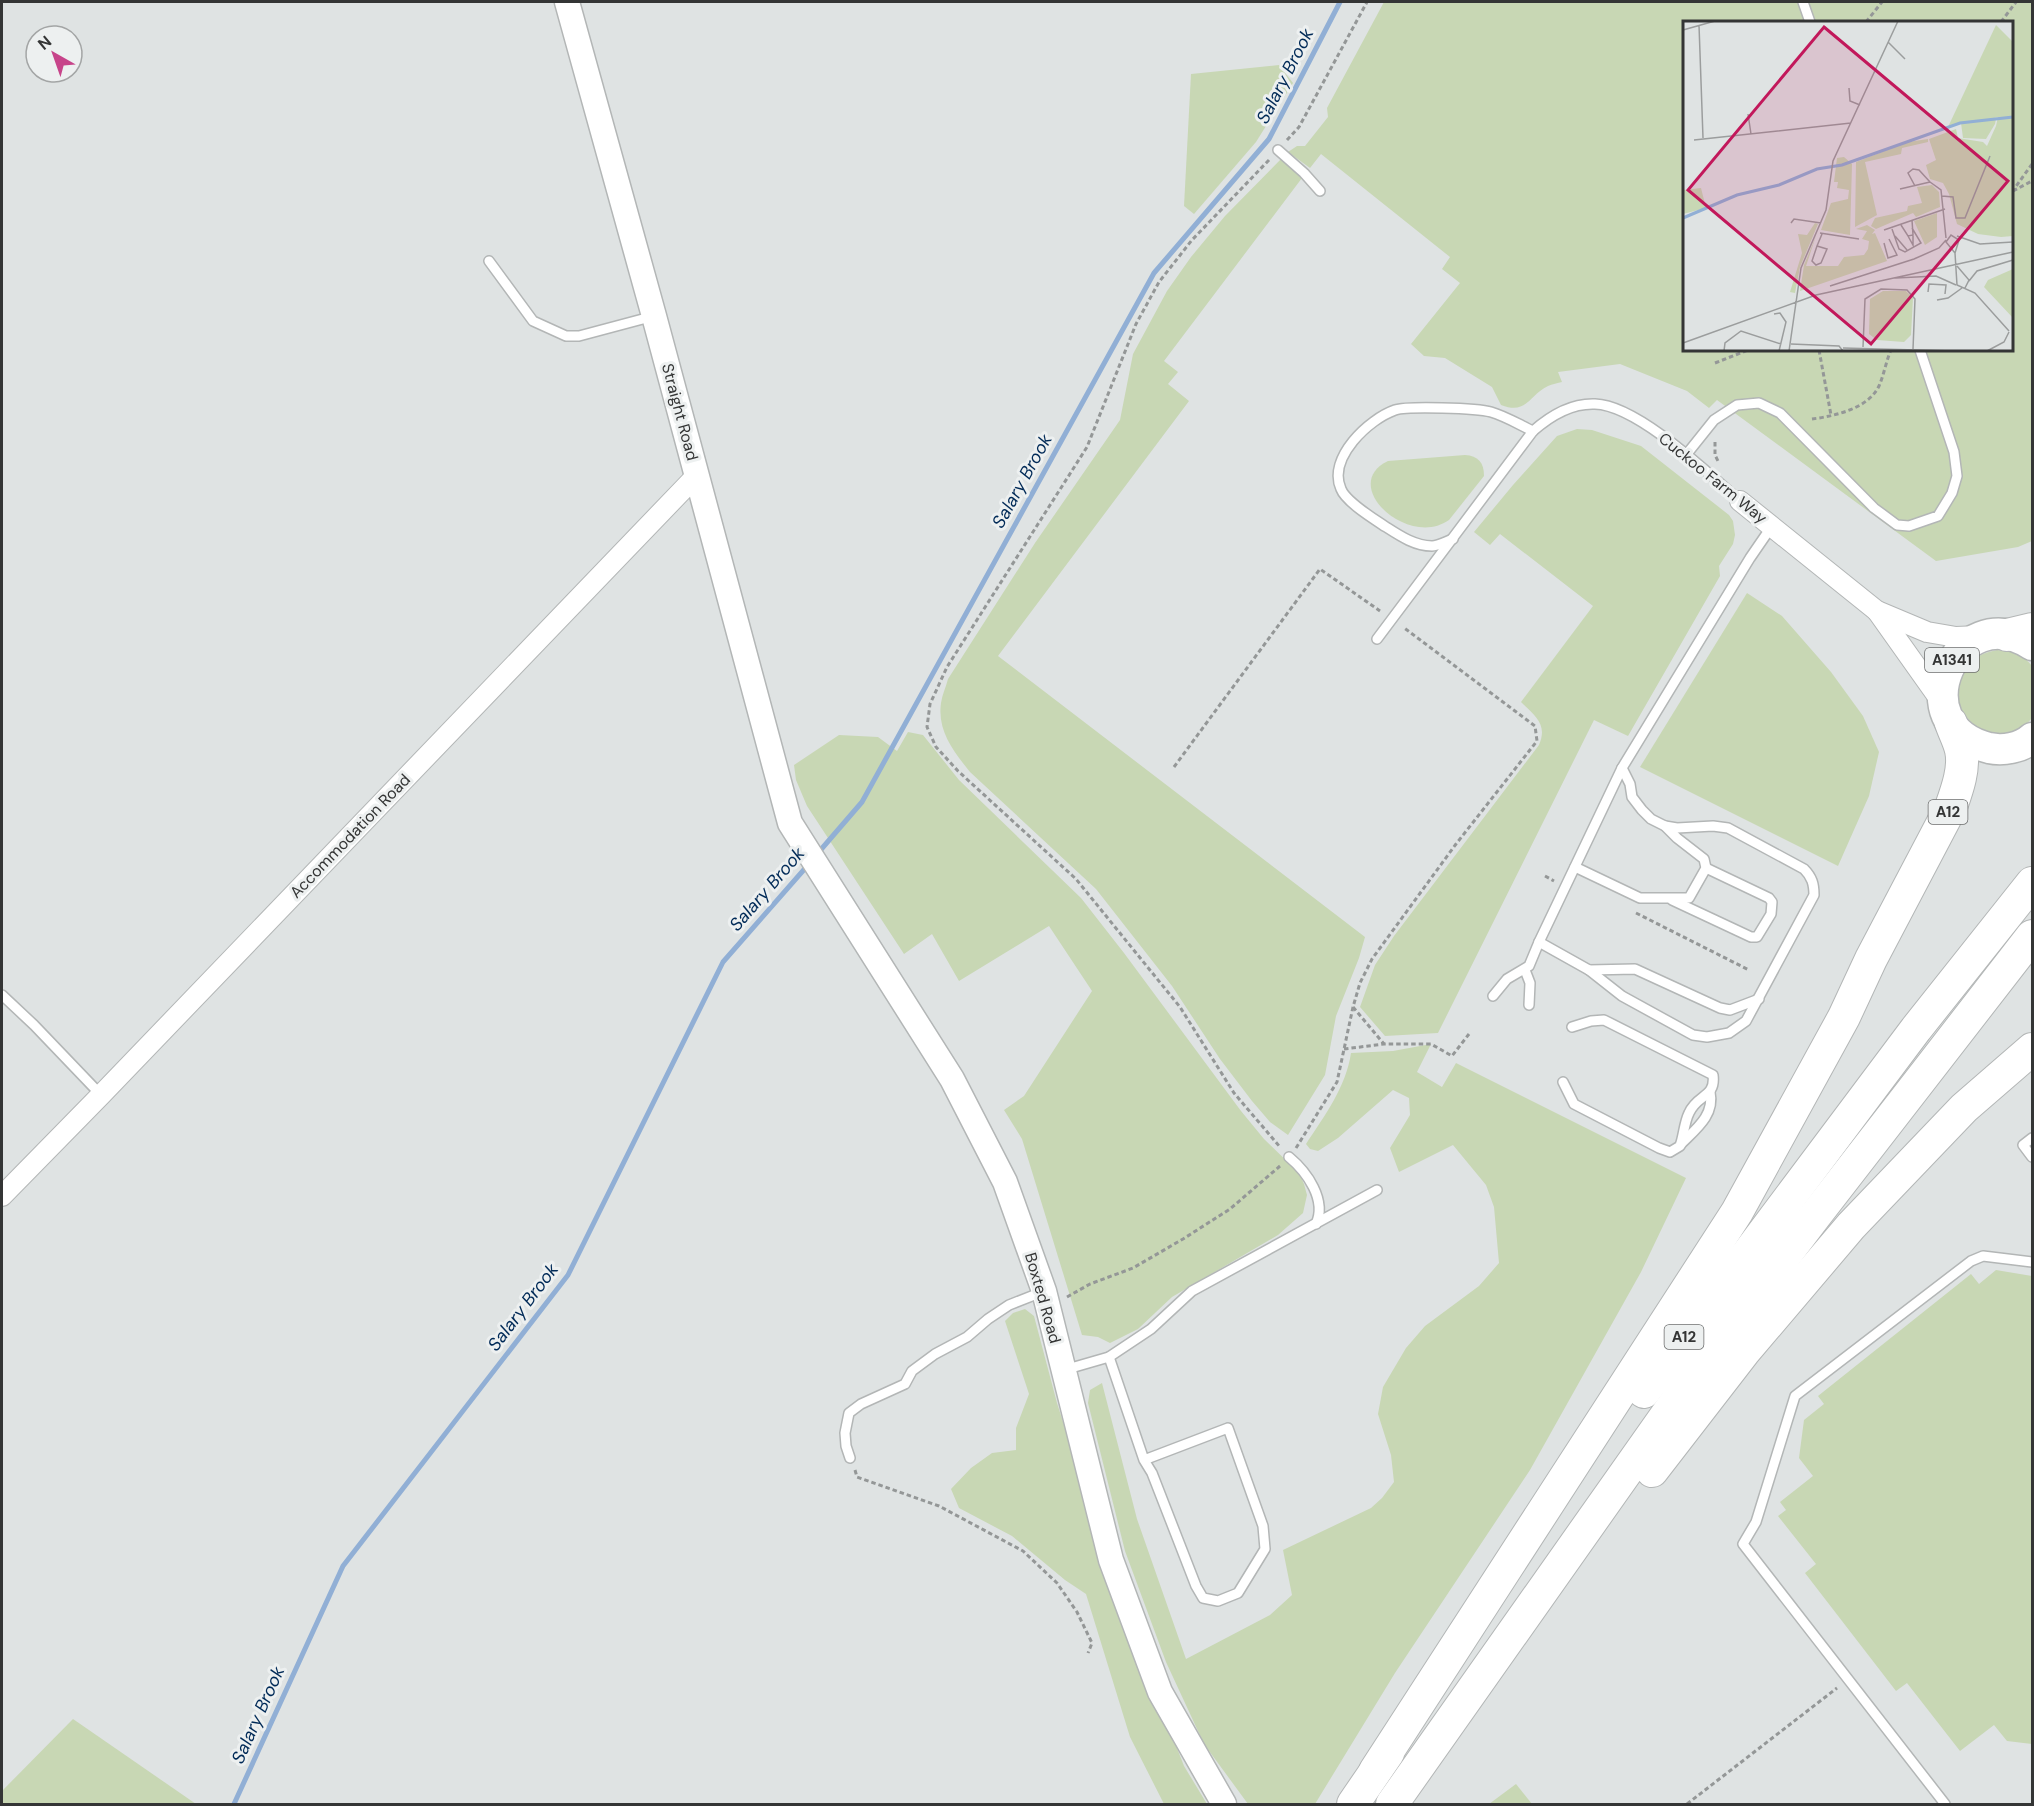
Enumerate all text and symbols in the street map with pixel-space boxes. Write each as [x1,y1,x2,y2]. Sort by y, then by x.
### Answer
inset map [1683,21,2013,351]
north arrow [24,24,84,84]
water label: Salary Brook [1251,24,1320,128]
text: N [33,31,56,55]
street label: Straight Road [657,361,703,463]
street label: Cuckoo Farm Way [1654,428,1772,528]
water label: Salary Brook [986,429,1058,532]
road number: A1341 [1925,648,1979,672]
street label: Accommodation Road [285,769,415,903]
road number: A12 [1928,800,1968,824]
water label: Salary Brook [724,841,811,936]
street label: Boxted Road [1020,1250,1066,1346]
water label: Salary Brook [482,1258,564,1356]
road number: A12 [1664,1325,1704,1349]
water label: Salary Brook [226,1662,290,1767]

